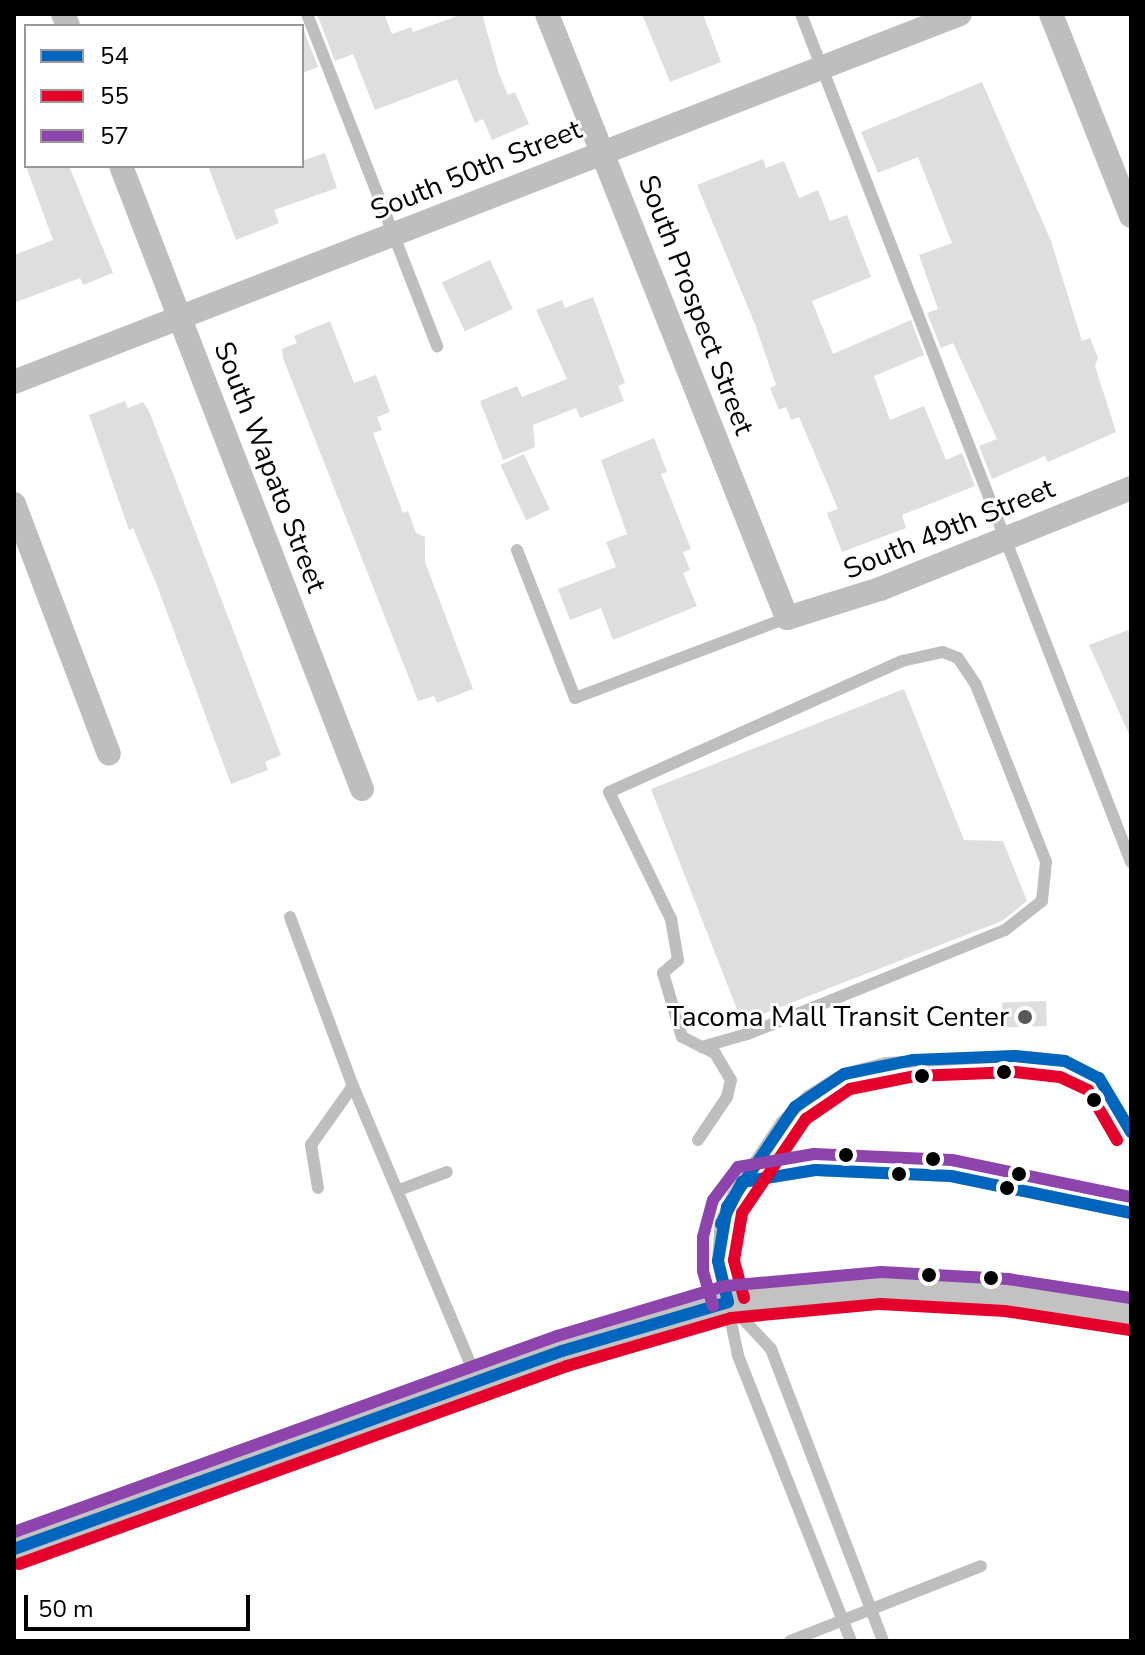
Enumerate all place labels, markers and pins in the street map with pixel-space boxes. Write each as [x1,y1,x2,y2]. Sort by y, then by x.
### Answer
place label: Tacoma Mall Transit Center [667,1000,1009,1034]
marker: Tacoma Mall Transit Center [1016,1008,1034,1026]
unlabelled marker [996,1064,1012,1080]
unlabelled marker [914,1068,930,1084]
unlabelled marker [1086,1092,1102,1108]
unlabelled marker [838,1147,854,1163]
unlabelled marker [925,1151,941,1167]
unlabelled marker [891,1166,907,1182]
unlabelled marker [1011,1166,1027,1182]
unlabelled marker [999,1180,1015,1196]
unlabelled marker [921,1267,937,1283]
unlabelled marker [983,1270,999,1286]

